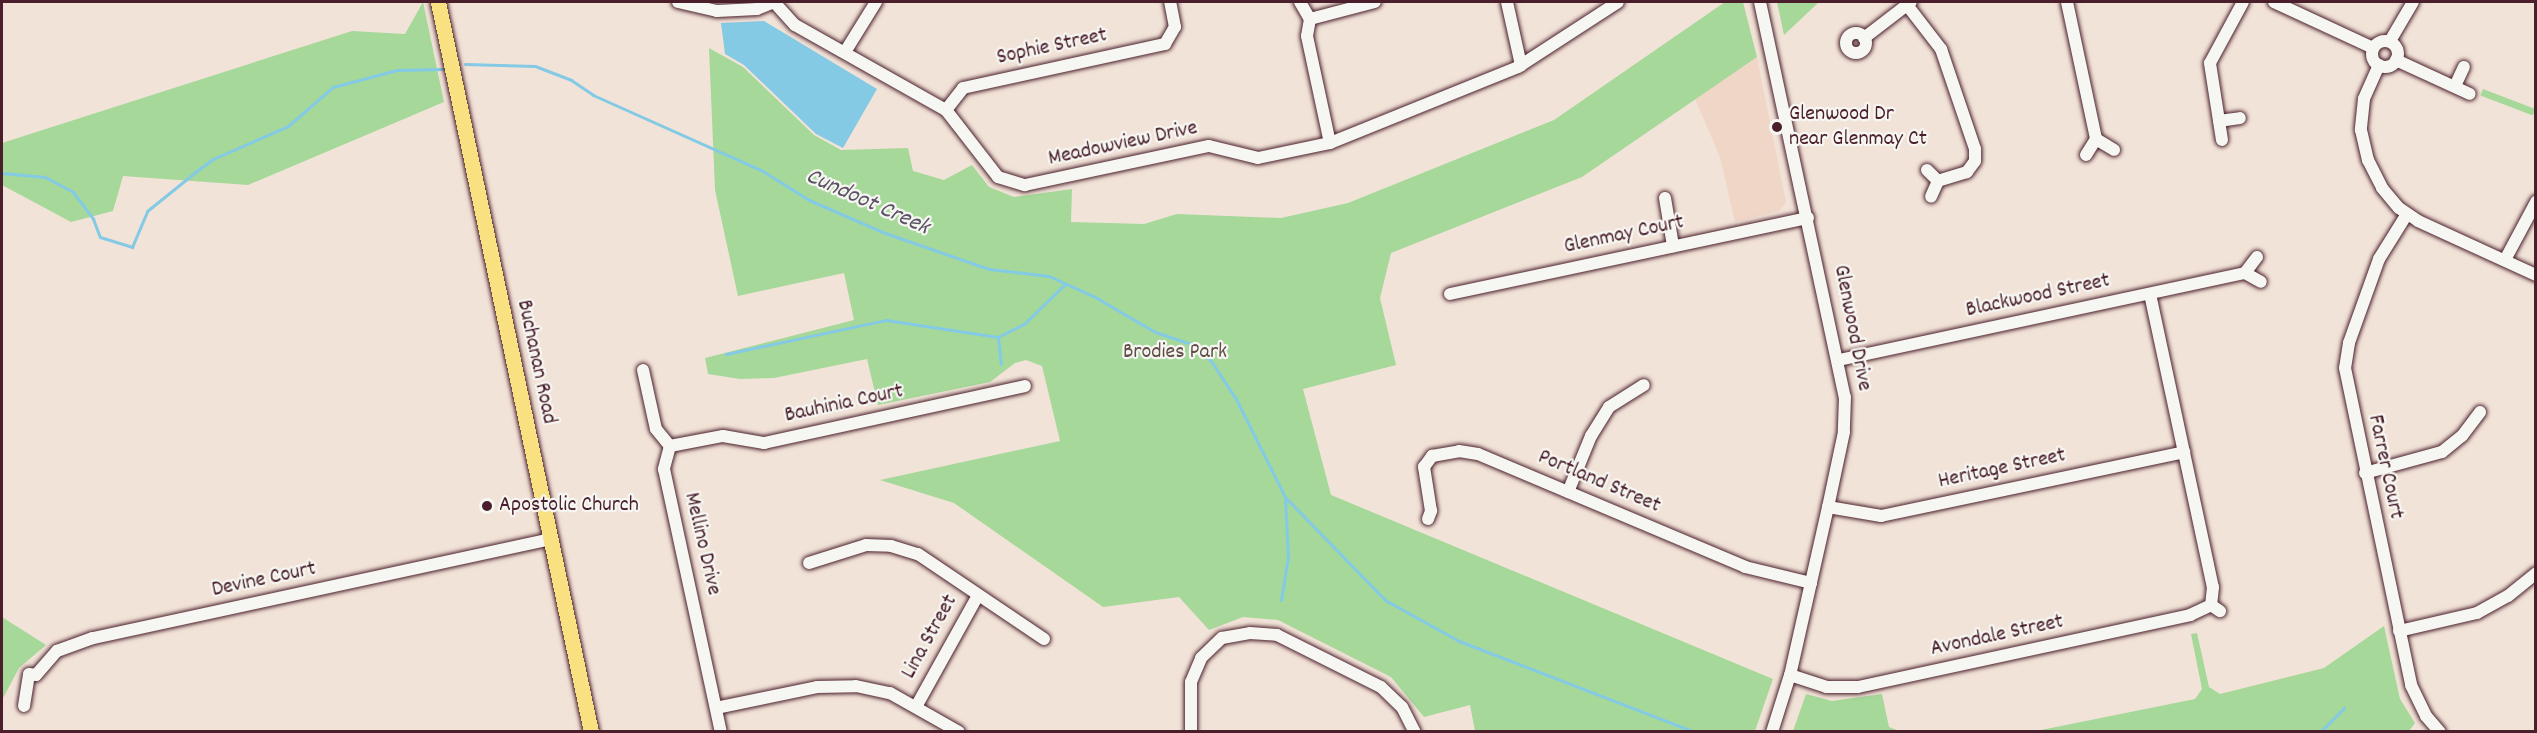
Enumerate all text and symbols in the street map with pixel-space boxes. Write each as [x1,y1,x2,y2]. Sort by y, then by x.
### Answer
street label: Sophie Street [995,22,1109,72]
place label: Glenwood Dr near Glenmay Ct [1789,101,1927,152]
street label: Meadowview Drive [1046,115,1200,173]
marker: Glenwood Dr near Glenmay Ct [1770,120,1784,134]
water label: Cundoot Creek [801,163,933,243]
street label: Glenmay Court [1562,209,1686,261]
street label: Glenwood Drive [1827,263,1877,393]
street label: Blackwood Street [1964,268,2112,324]
street label: Buchanan Road [510,298,562,426]
park label: Brodies Park [1123,340,1227,366]
street label: Bauhinia Court [782,379,906,429]
street label: Farrer Court [2361,413,2409,521]
street label: Heritage Street [1936,443,2068,495]
street label: Portland Street [1534,444,1664,520]
street label: Mellino Drive [677,490,727,598]
place label: Apostolic Church [499,493,639,519]
marker: Apostolic Church [480,499,494,513]
street label: Devine Court [210,556,318,604]
street label: Lina Street [896,590,964,684]
street label: Avondale Street [1928,609,2066,663]

